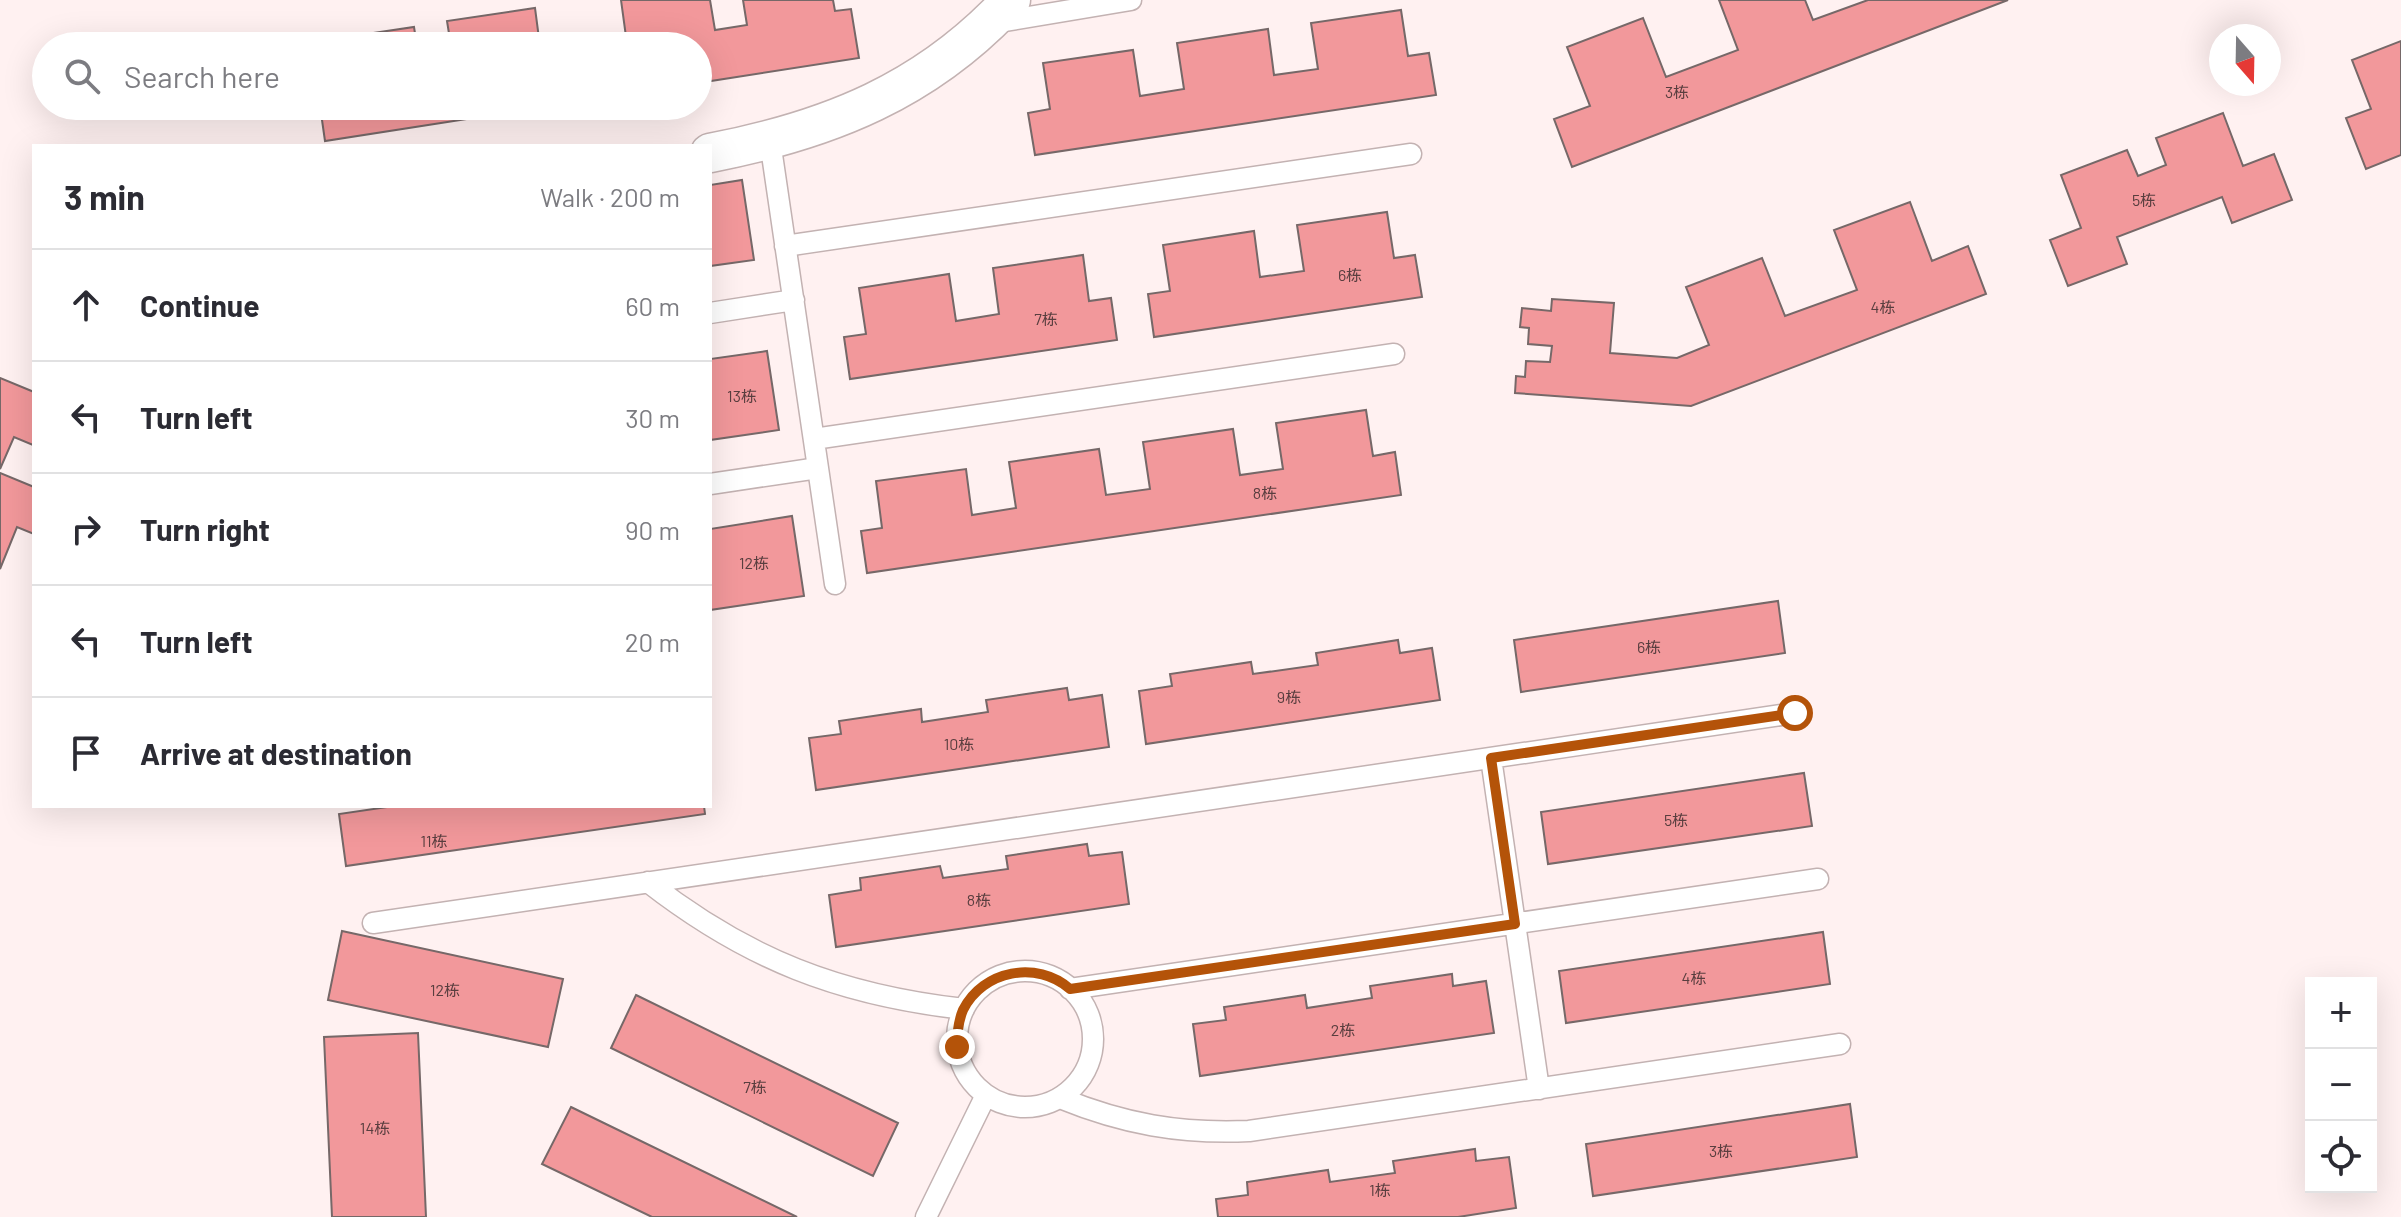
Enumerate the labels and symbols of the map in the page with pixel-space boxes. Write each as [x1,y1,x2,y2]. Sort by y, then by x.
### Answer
north arrow [2209,24,2281,96]
house number: 3栋 [1665,82,1689,101]
house number: 5栋 [2132,190,2156,209]
house number: 6栋 [1338,265,1362,284]
house number: 4栋 [1871,297,1895,316]
house number: 7栋 [1034,309,1058,328]
house number: 13栋 [727,386,757,405]
house number: 8栋 [1253,483,1277,502]
house number: 12栋 [739,553,769,572]
house number: 6栋 [1637,637,1661,656]
house number: 9栋 [1277,687,1301,706]
route start [1777,695,1813,731]
house number: 10栋 [944,734,974,753]
house number: 5栋 [1664,810,1688,829]
house number: 11栋 [420,831,448,850]
house number: 8栋 [967,890,991,909]
house number: 4栋 [1682,968,1706,987]
house number: 12栋 [430,980,460,999]
house number: 2栋 [1331,1020,1355,1039]
route end [939,1029,975,1065]
house number: 7栋 [743,1077,767,1096]
house number: 14栋 [360,1118,390,1137]
house number: 3栋 [1709,1141,1733,1160]
house number: 1栋 [1369,1180,1391,1199]

